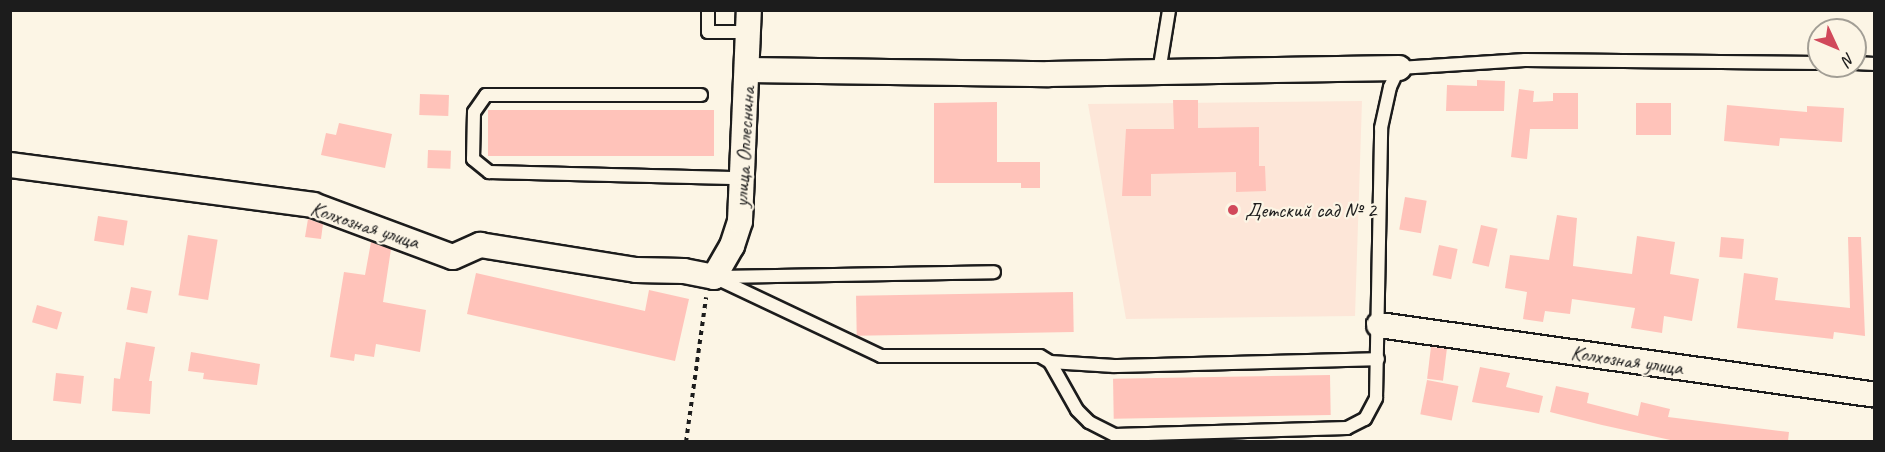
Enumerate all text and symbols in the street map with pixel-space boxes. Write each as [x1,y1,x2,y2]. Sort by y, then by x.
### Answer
north arrow [1807,18,1867,78]
text: N [1838,49,1859,70]
street label: улица Оплеснина [728,86,760,208]
street label: Колхозная улица [307,195,423,255]
place label: Детский сад № 2 [1245,197,1376,223]
marker: Детский сад № 2 [1226,203,1240,217]
street label: Колхозная улица [1568,340,1686,380]

